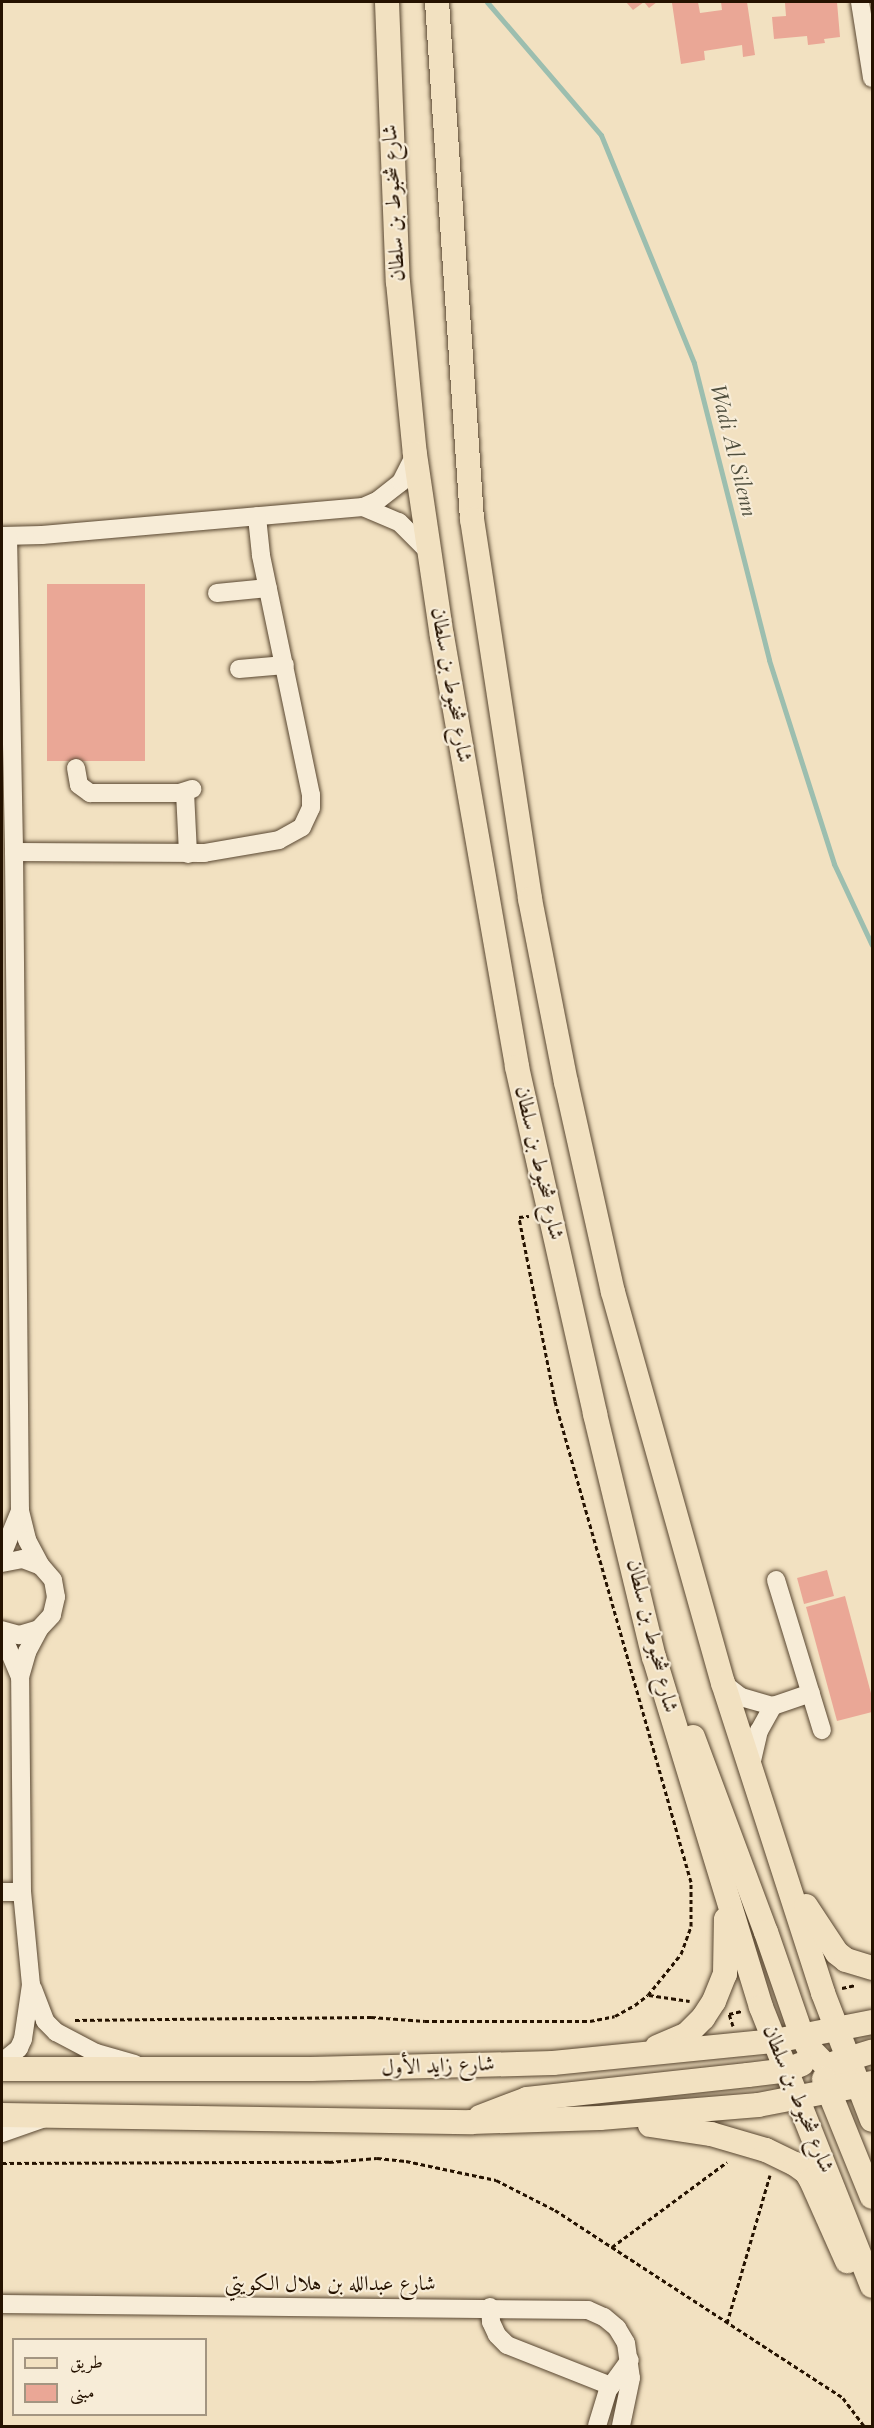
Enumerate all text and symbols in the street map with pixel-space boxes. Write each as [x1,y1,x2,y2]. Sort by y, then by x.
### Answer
street label: شارع شخبوط بن سلطان [377,124,411,282]
water label: Wadi Al Silenn [704,381,762,519]
street label: شارع شخبوط بن سلطان [425,605,477,765]
street label: شارع شخبوط بن سلطان [509,1084,569,1242]
street label: شارع شخبوط بن سلطان [621,1557,683,1715]
street label: شارع شخبوط بن سلطان [757,2021,839,2177]
street label: شارع زايد الأول [381,2051,495,2081]
street label: شارع عبدالله بن هلال الكويتي [224,2271,436,2297]
legend [12,2338,207,2416]
text: طريق [70,2350,103,2375]
text: مبنى [70,2380,95,2405]

